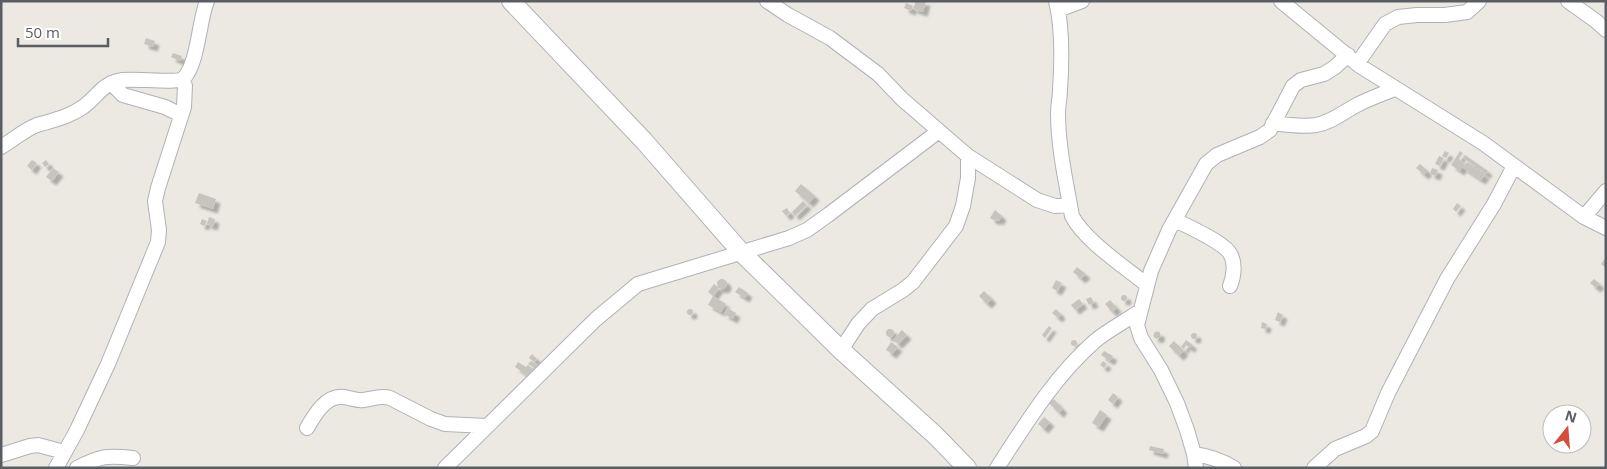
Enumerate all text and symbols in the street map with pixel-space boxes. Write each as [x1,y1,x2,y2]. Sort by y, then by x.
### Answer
scale bar [18,15,108,47]
text: 50 m [25,22,60,42]
north arrow [1542,404,1592,454]
text: N [1563,405,1579,427]

